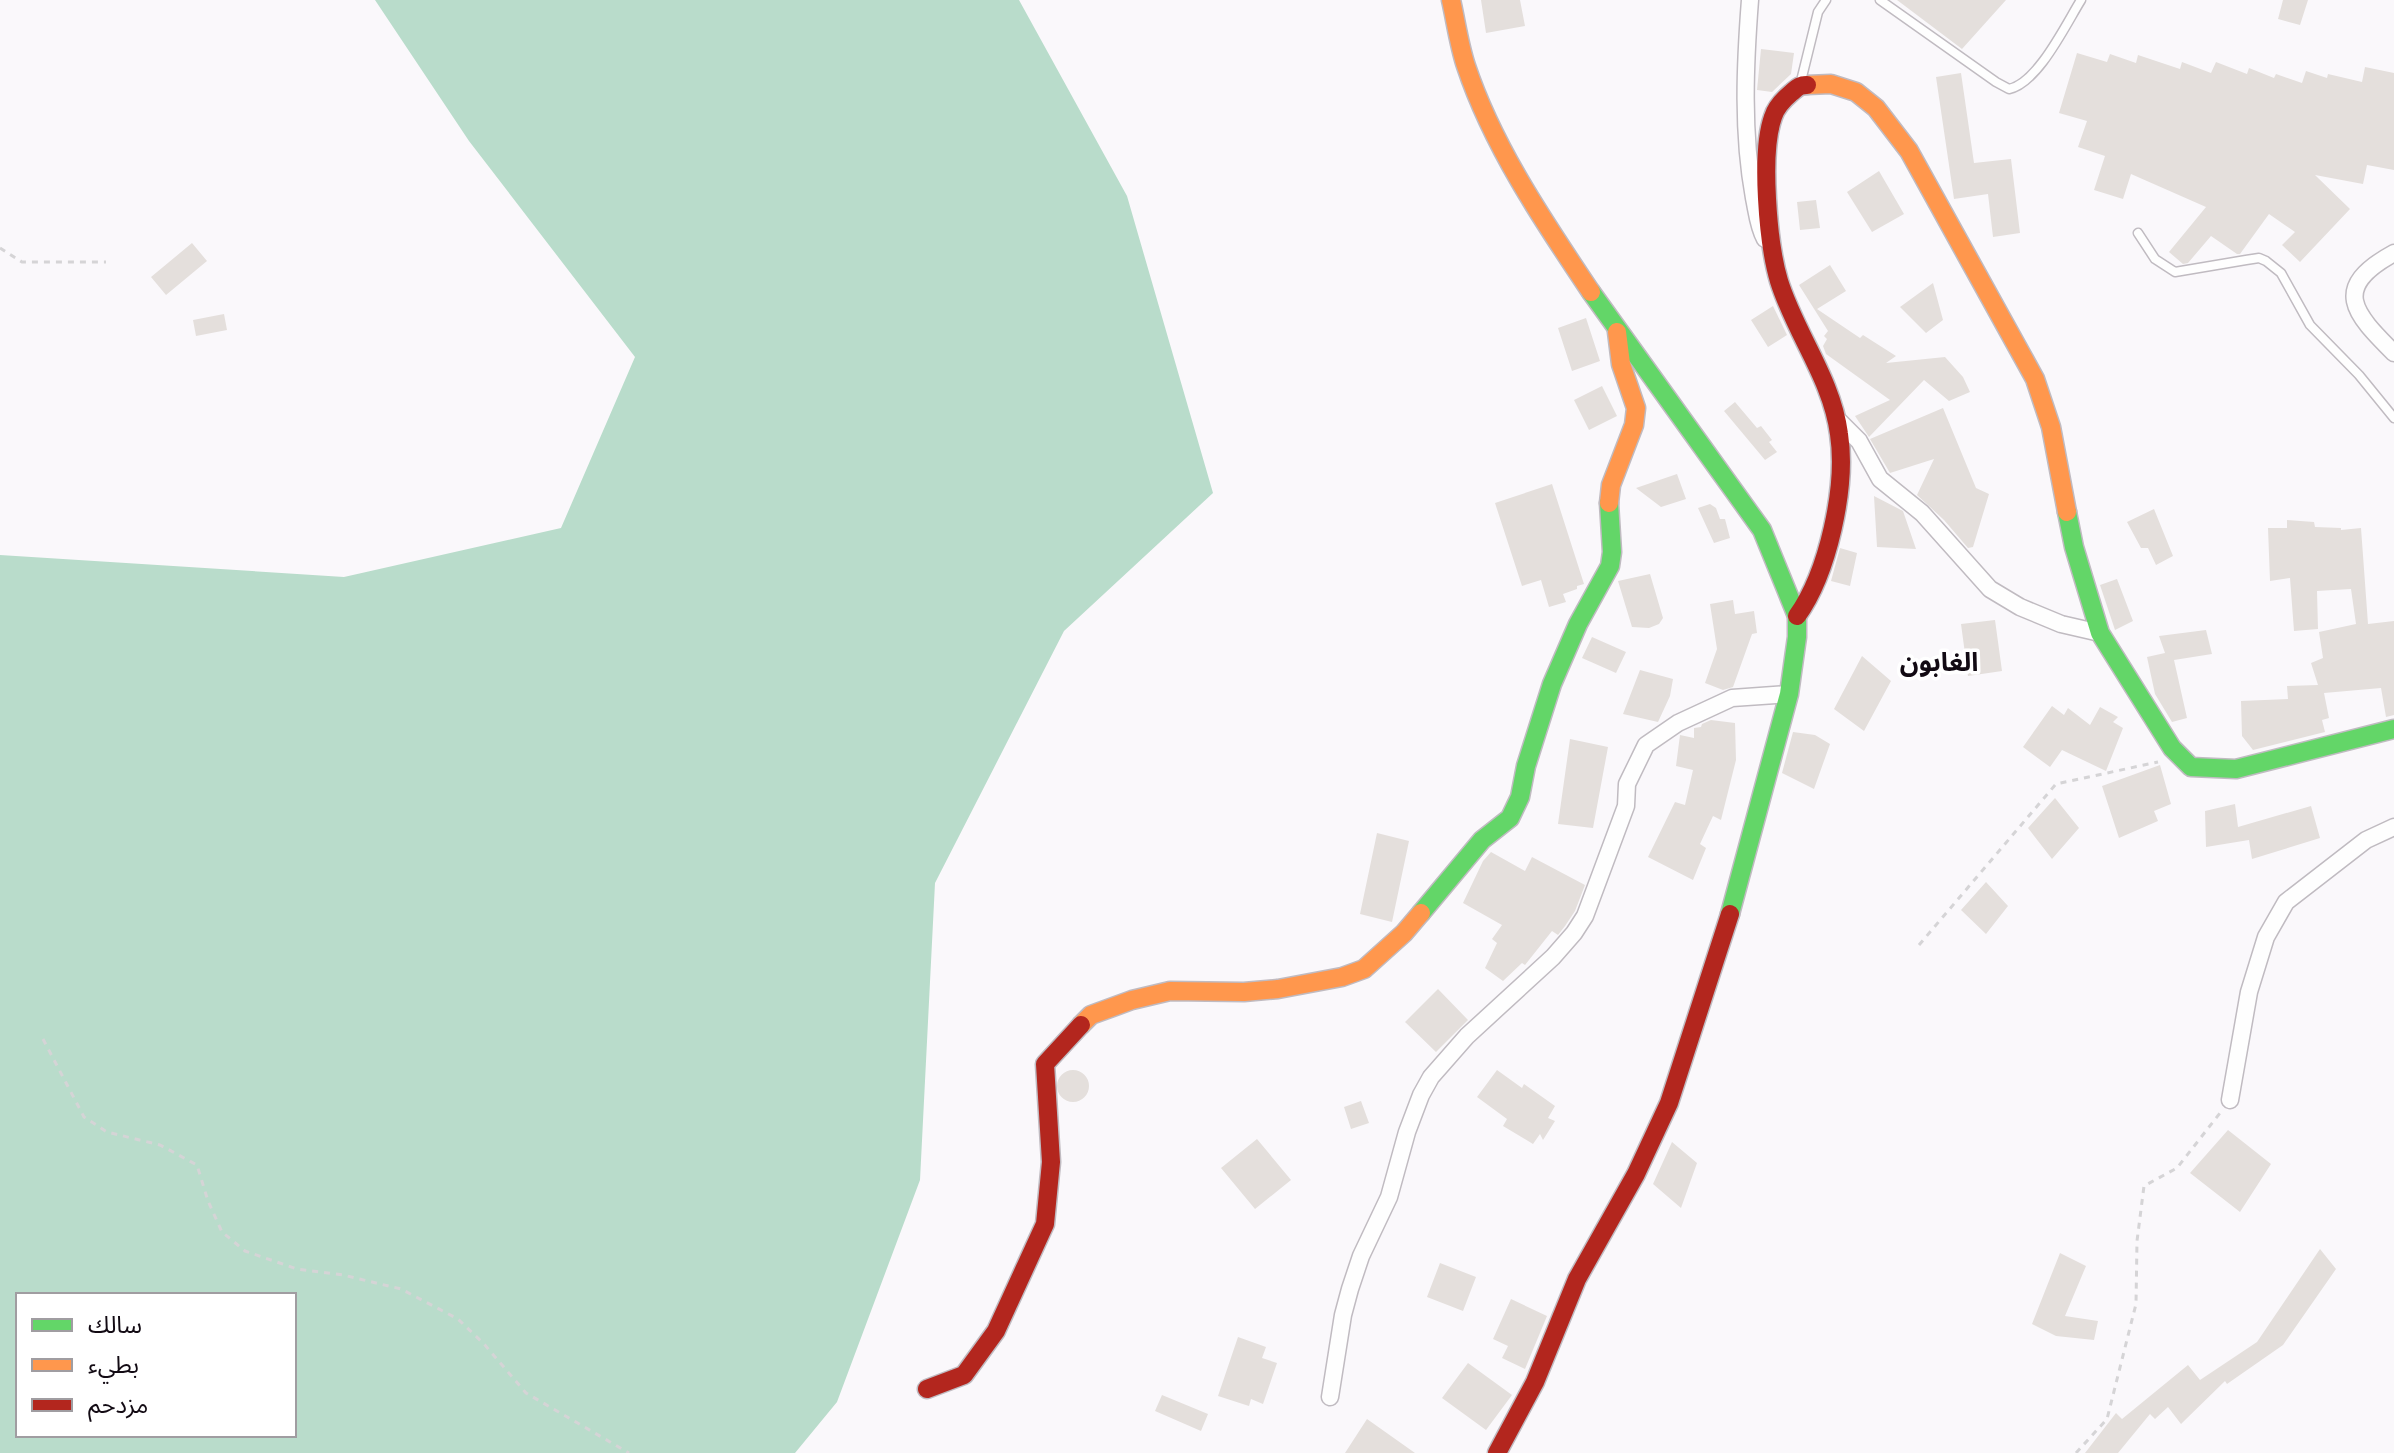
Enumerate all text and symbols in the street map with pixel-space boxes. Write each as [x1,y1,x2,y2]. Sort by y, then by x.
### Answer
district label: الغابون [1900,647,1978,678]
legend [16,1293,296,1437]
text: سالك [88,1311,142,1340]
text: بطيء [88,1351,139,1384]
text: مزدحم [88,1391,148,1422]

